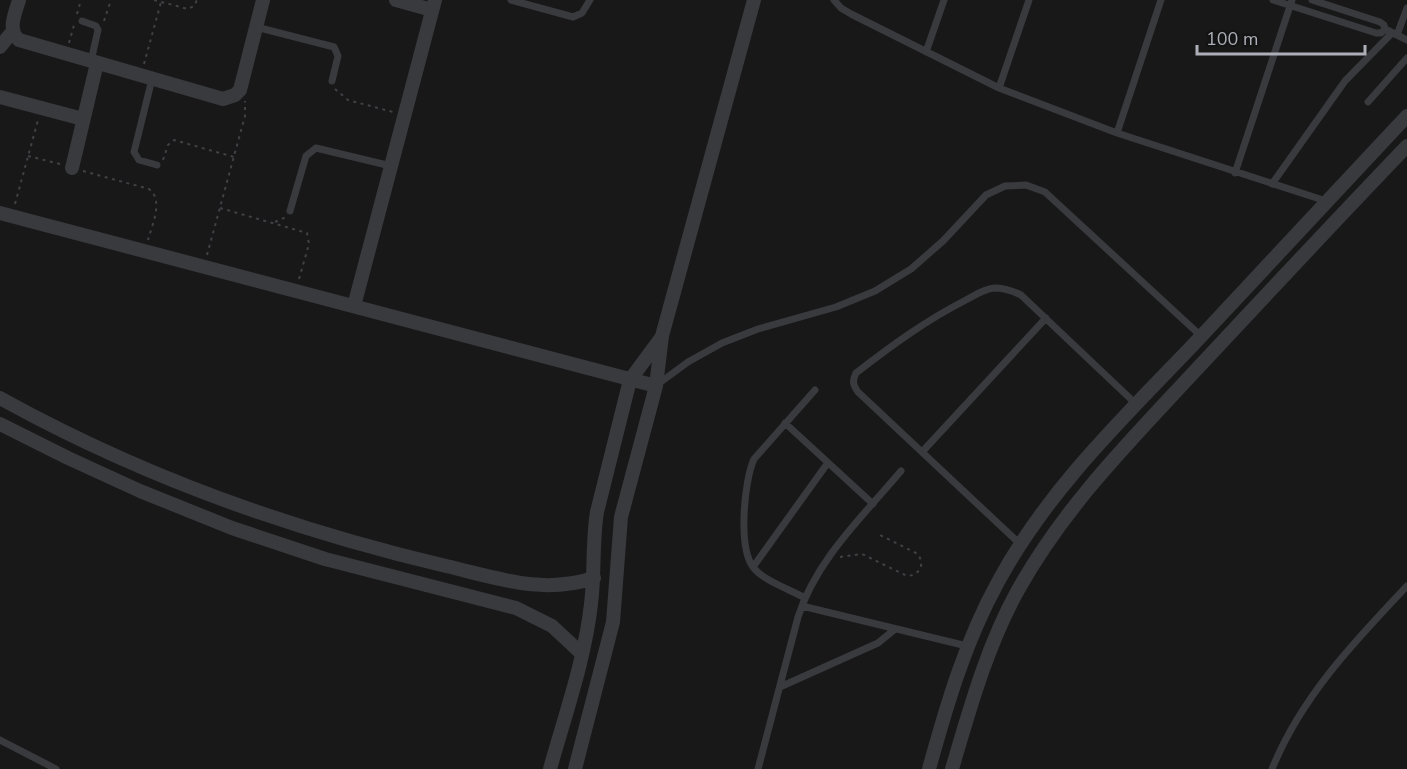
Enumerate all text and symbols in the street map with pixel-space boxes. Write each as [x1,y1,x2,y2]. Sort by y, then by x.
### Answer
scale bar [1197,18,1365,56]
text: 100 m [1206,27,1258,51]

